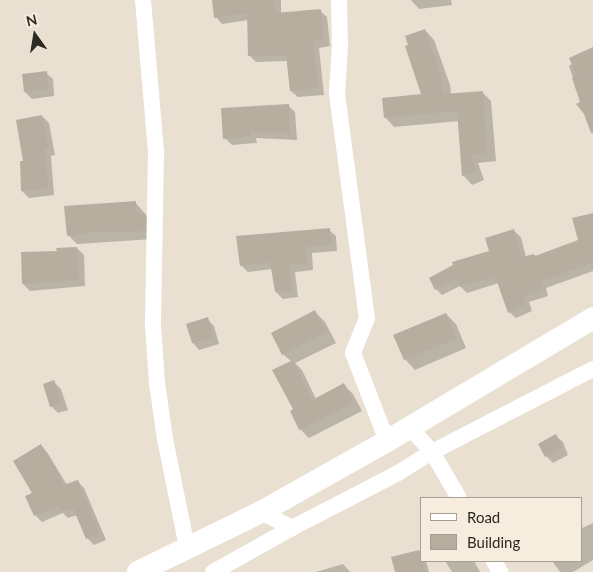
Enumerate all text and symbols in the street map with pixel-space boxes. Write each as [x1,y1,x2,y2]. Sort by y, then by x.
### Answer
north arrow [10,10,60,60]
text: N [24,10,39,29]
legend [420,497,583,562]
text: Road [467,508,500,526]
text: Building [467,533,520,551]

